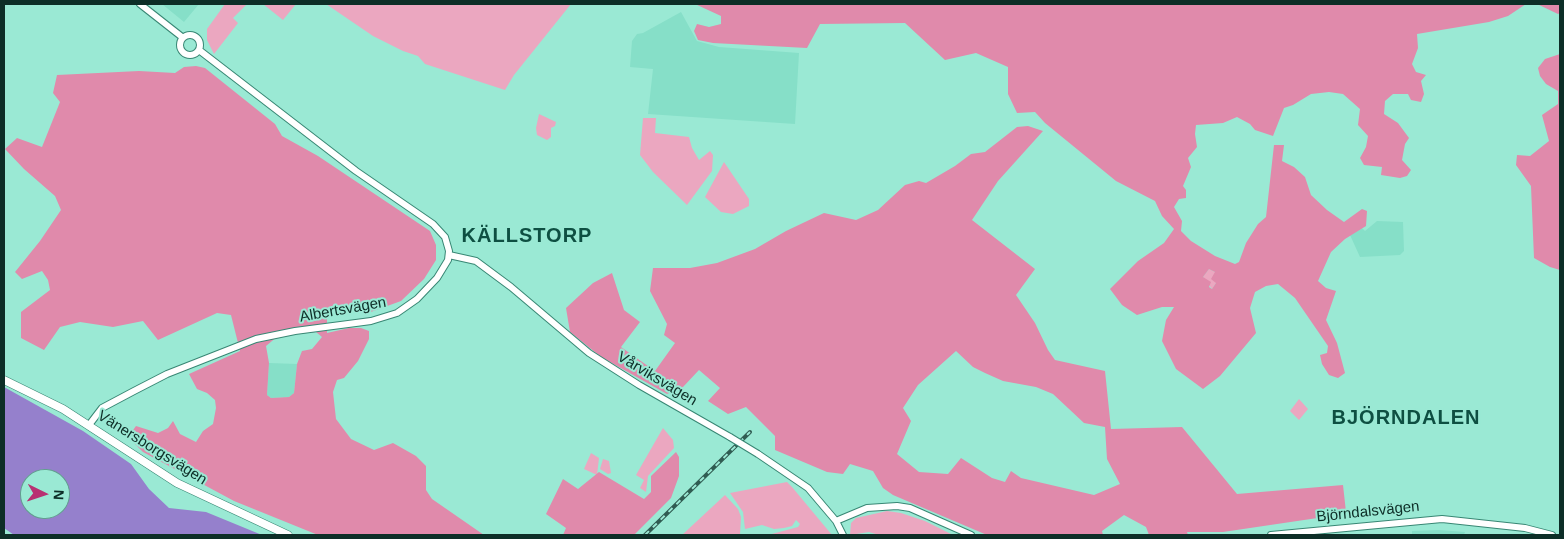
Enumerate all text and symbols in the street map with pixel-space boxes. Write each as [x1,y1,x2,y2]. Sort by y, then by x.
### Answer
district label: KÄLLSTORP [460,224,594,248]
street label: Albertsvägen [298,294,388,326]
street label: Vårviksvägen [614,348,700,410]
district label: BJÖRNDALEN [1330,406,1482,430]
street label: Vänersborgsvägen [94,407,210,489]
north arrow [20,469,70,519]
text: N [51,489,67,501]
street label: Björndalsvägen [1316,498,1420,526]

